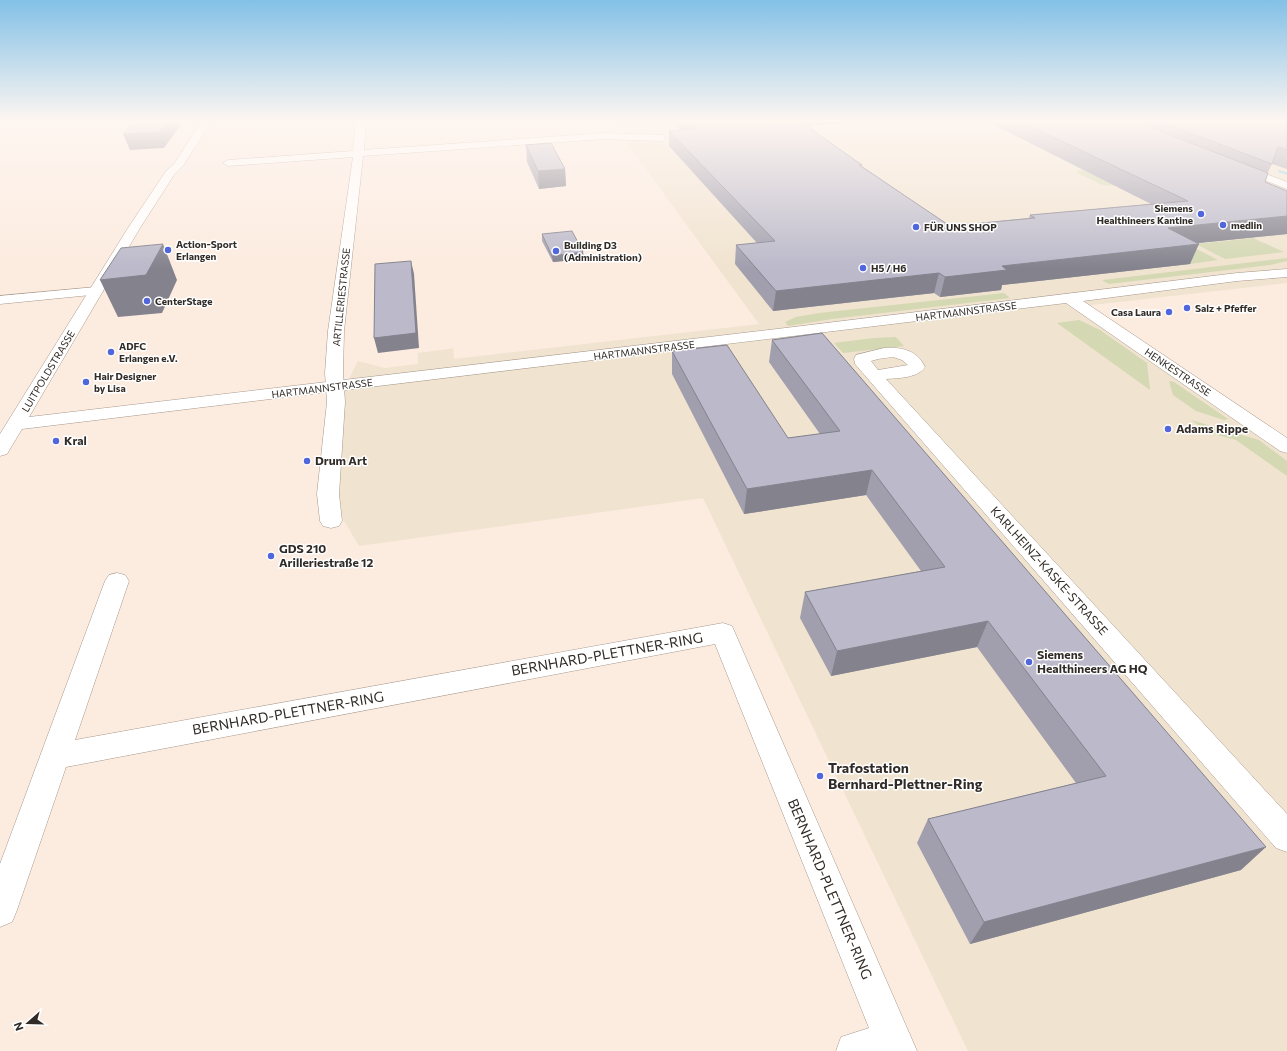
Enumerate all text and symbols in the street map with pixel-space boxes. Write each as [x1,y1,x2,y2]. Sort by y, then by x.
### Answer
place label: Siemens Healthineers Kantine [1096,202,1193,226]
marker: Siemens Healthineers Kantine [1196,209,1206,219]
place label: medlin [1231,219,1262,231]
marker: medlin [1218,220,1228,230]
place label: FÜR UNS SHOP [924,221,997,233]
marker: FÜR UNS SHOP [911,222,921,232]
place label: Action-Sport Erlangen [176,238,237,262]
place label: Building D3 (Administration) [564,239,642,263]
marker: Action-Sport Erlangen [163,245,173,255]
marker: Building D3 (Administration) [551,246,561,256]
street label: ARTILLERIESTRASSE [330,247,352,347]
place label: H5 / H6 [871,262,906,274]
marker: H5 / H6 [858,263,868,273]
place label: CenterStage [155,295,213,307]
marker: CenterStage [142,296,152,306]
street label: HARTMANNSTRASSE [915,299,1017,323]
place label: Salz + Pfeffer [1195,302,1257,314]
marker: Salz + Pfeffer [1182,303,1192,313]
place label: Casa Laura [1111,306,1161,318]
marker: Casa Laura [1164,307,1174,317]
street label: LUITPOLDSTRASSE [19,328,77,414]
street label: HARTMANNSTRASSE [593,338,695,362]
place label: ADFC Erlangen e.V. [119,340,178,364]
street label: HENKESTRASSE [1143,345,1213,399]
marker: ADFC Erlangen e.V. [106,347,116,357]
place label: Hair Designer by Lisa [94,370,156,394]
street label: HARTMANNSTRASSE [271,376,373,400]
marker: Hair Designer by Lisa [81,377,91,387]
place label: Adams Rippe [1176,421,1248,435]
marker: Adams Rippe [1163,424,1173,434]
place label: Kral [64,433,87,447]
marker: Kral [51,436,61,446]
place label: Drum Art [315,453,367,467]
marker: Drum Art [302,456,312,466]
street label: KARLHEINZ-KASKE-STRASSE [988,503,1111,637]
place label: GDS 210 Arilleriestraße 12 [279,541,374,569]
marker: GDS 210 Arilleriestraße 12 [266,551,276,561]
street label: BERNHARD-PLETTNER-RING [510,628,704,679]
place label: Siemens Healthineers AG HQ [1037,647,1148,675]
marker: Siemens Healthineers AG HQ [1024,657,1034,667]
street label: BERNHARD-PLETTNER-RING [191,687,385,738]
place label: Trafostation Bernhard-Plettner-Ring [828,759,983,792]
marker: Trafostation Bernhard-Plettner-Ring [815,771,825,781]
street label: BERNHARD-PLETTNER-RING [785,796,876,982]
north arrow [8,1003,48,1043]
text: N [11,1020,26,1033]

